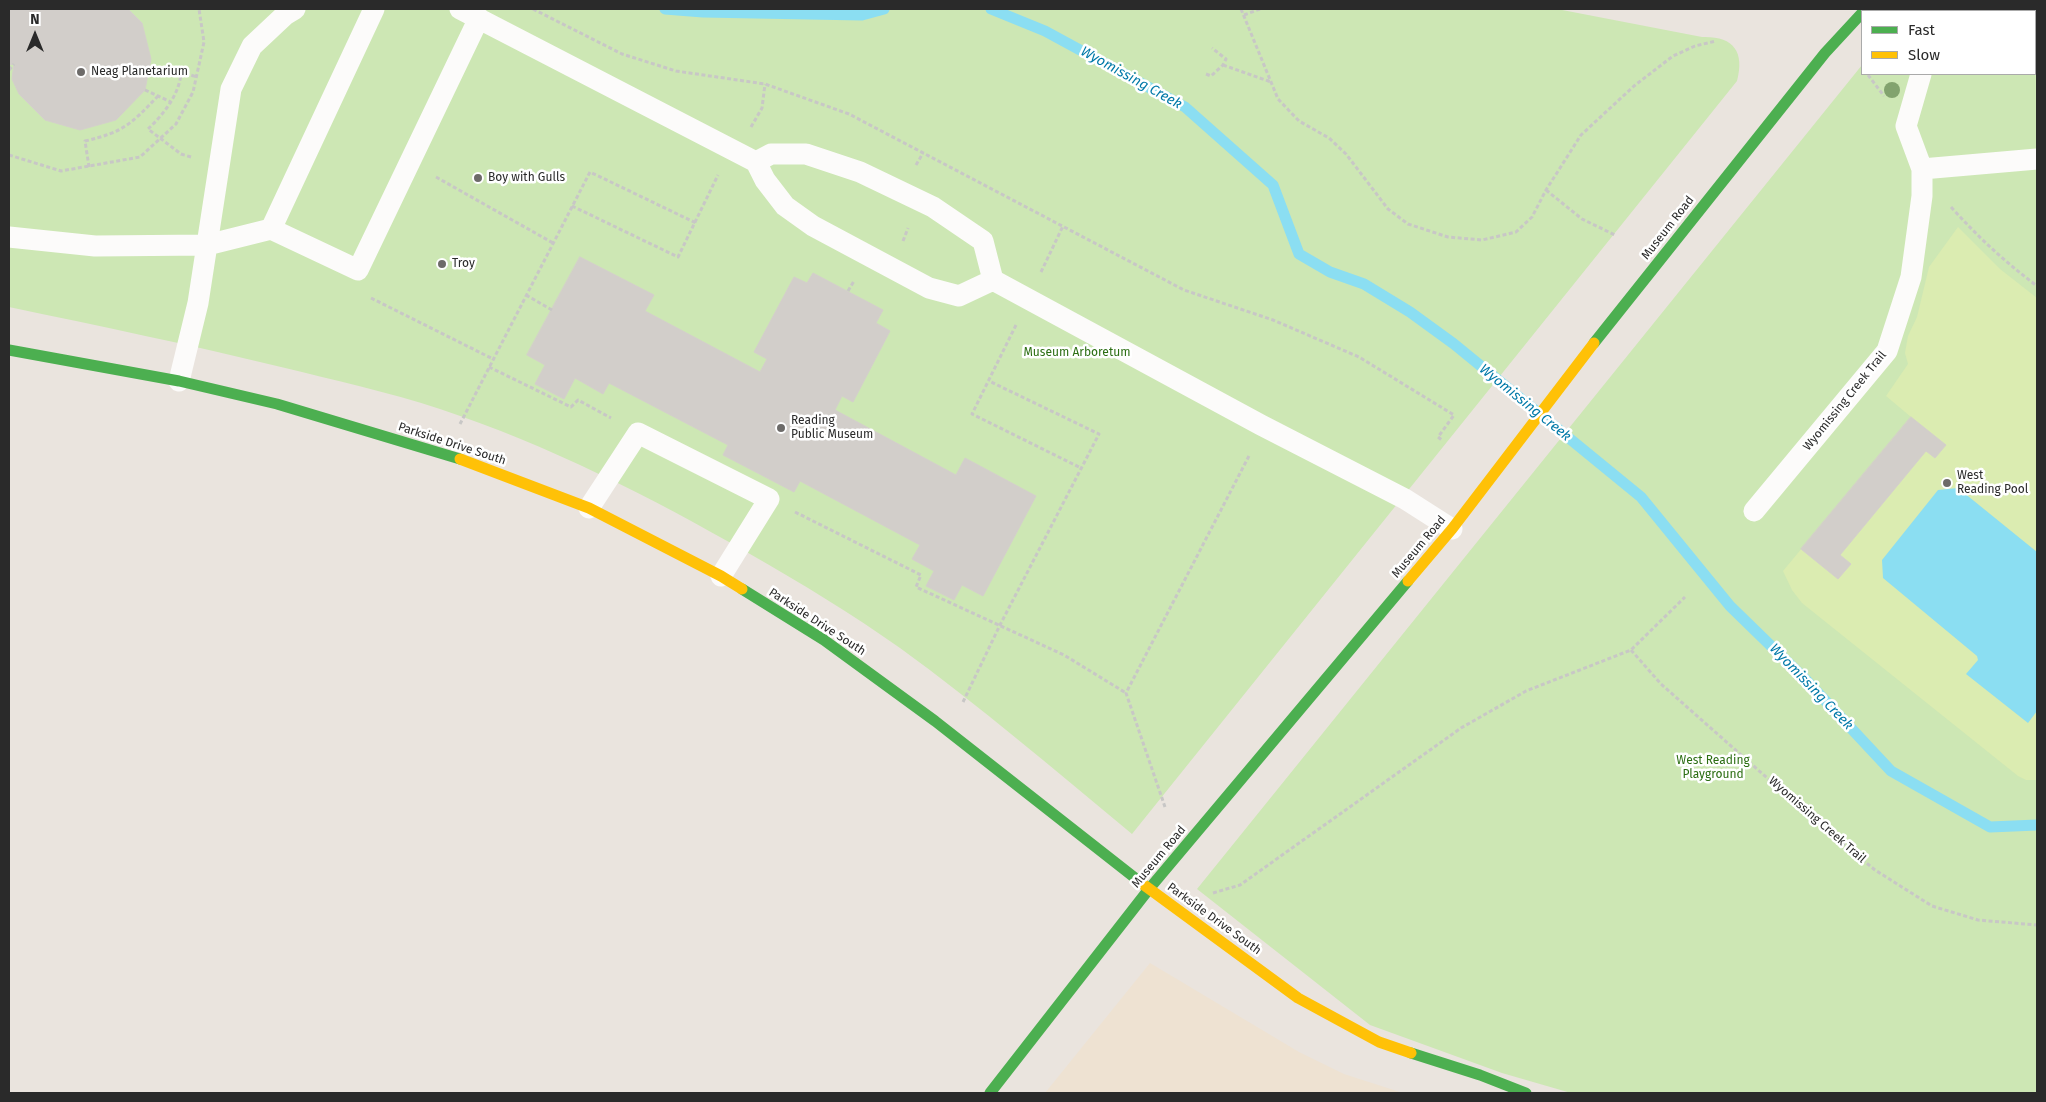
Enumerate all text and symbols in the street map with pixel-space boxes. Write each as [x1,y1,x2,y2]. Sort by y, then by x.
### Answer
north arrow [10,10,60,60]
legend [1861,10,2036,75]
text: N [30,11,40,28]
text: Fast [1908,21,1935,39]
water label: Wyomissing Creek [1077,43,1185,113]
text: Slow [1908,46,1940,64]
place label: Neag Planetarium [91,65,188,79]
marker: Neag Planetarium [75,66,87,78]
place label: Boy with Gulls [488,171,565,185]
marker: Boy with Gulls [472,172,484,184]
street label: Museum Road [1639,193,1697,263]
place label: Troy [452,257,475,271]
marker: Troy [436,258,448,270]
park label: Museum Arboretum [1024,346,1130,360]
street label: Wyomissing Creek Trail [1800,348,1890,454]
water label: Wyomissing Creek [1476,361,1574,445]
place label: Reading Public Museum [791,414,873,442]
street label: Parkside Drive South [396,420,508,468]
marker: Reading Public Museum [775,422,787,434]
place label: West Reading Pool [1957,469,2028,497]
marker: West Reading Pool [1941,477,1953,489]
street label: Museum Road [1389,513,1449,581]
street label: Parkside Drive South [766,585,868,659]
water label: Wyomissing Creek [1766,640,1856,734]
park label: West Reading Playground [1676,754,1750,782]
street label: Wyomissing Creek Trail [1765,774,1869,866]
street label: Museum Road [1129,823,1189,891]
street label: Parkside Drive South [1164,880,1264,958]

